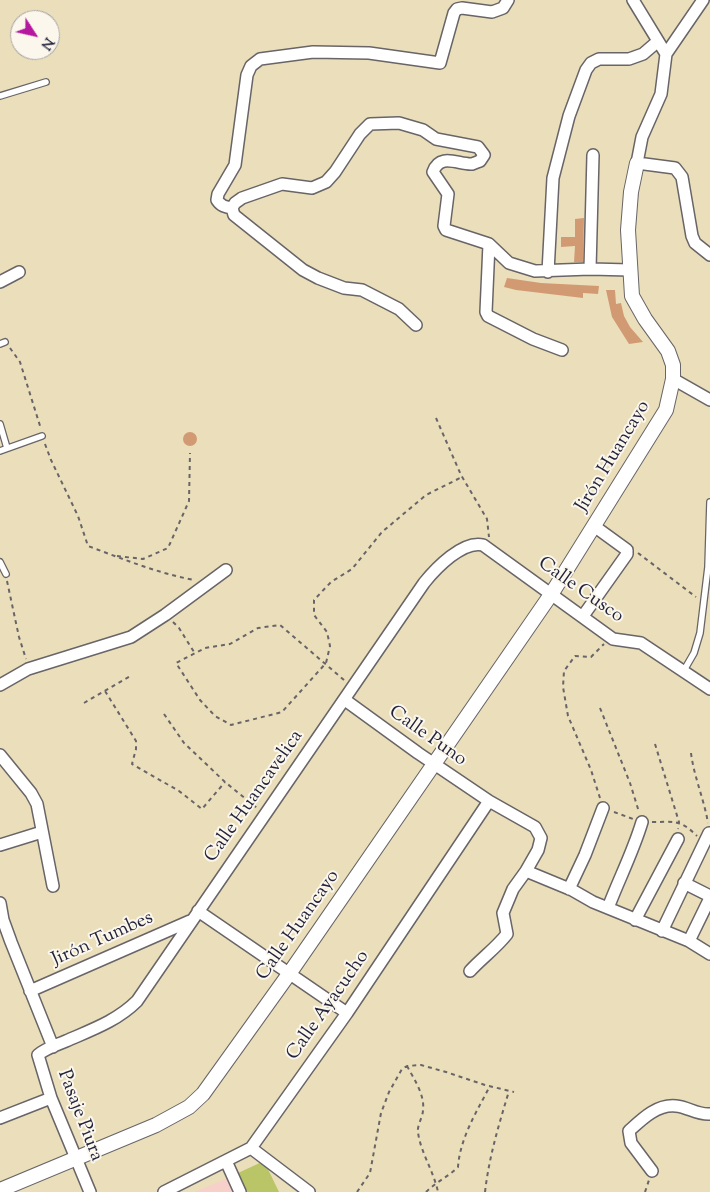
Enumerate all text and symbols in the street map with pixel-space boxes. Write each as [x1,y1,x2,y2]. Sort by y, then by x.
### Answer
north arrow [10,10,60,60]
text: N [35,33,58,53]
street label: Jirón Huancayo [572,397,656,517]
street label: Calle Cusco [533,553,627,629]
street label: Calle Puno [384,702,470,772]
street label: Calle Huancavelica [201,727,309,867]
street label: Calle Huancayo [253,866,345,986]
street label: Jirón Tumbes [49,908,157,972]
street label: Calle Ayacucho [283,947,375,1065]
street label: Pasaje Piura [51,1067,107,1165]

